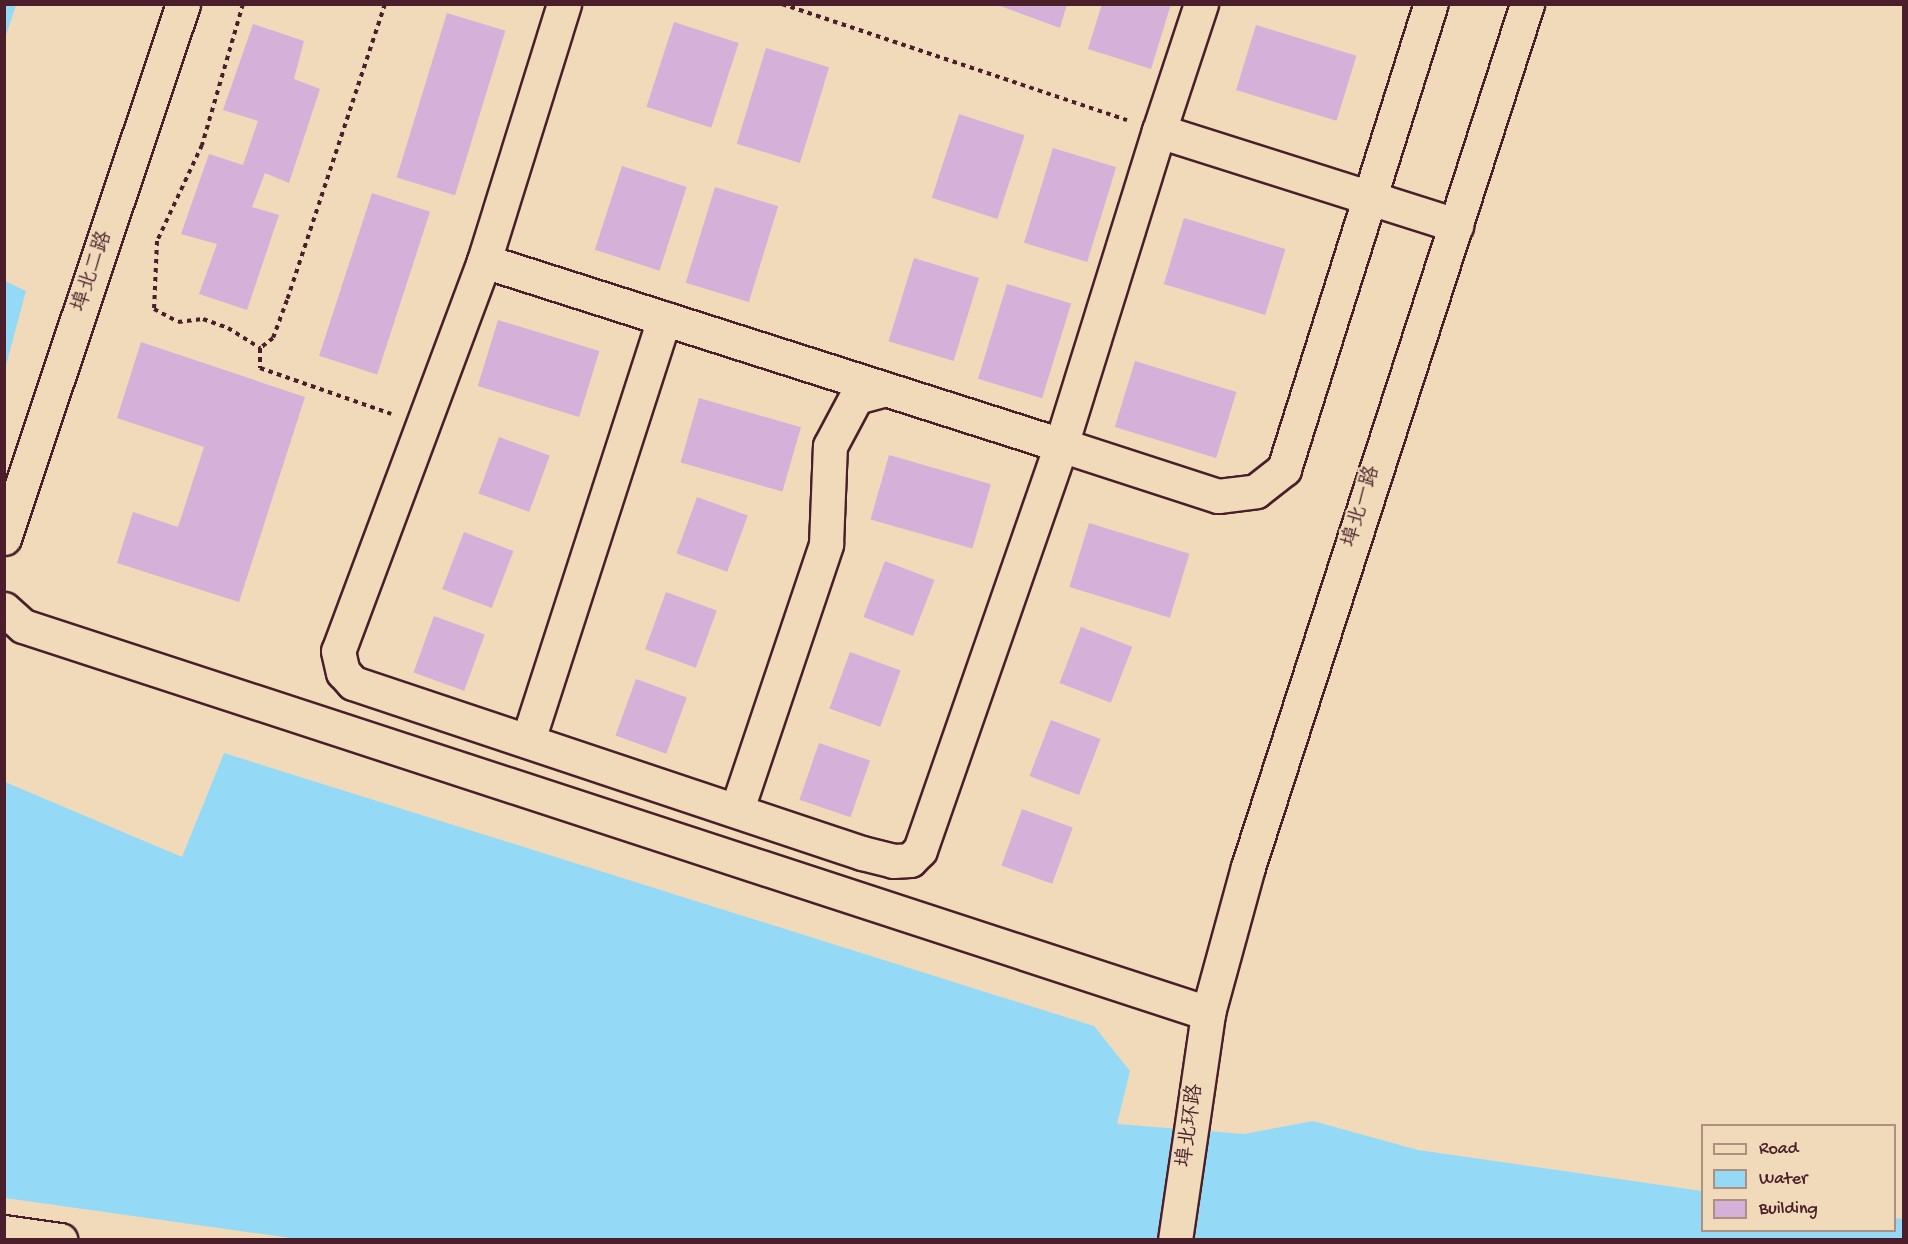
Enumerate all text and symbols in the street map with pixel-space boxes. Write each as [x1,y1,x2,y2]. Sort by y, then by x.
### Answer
street label: 埠北二路 [68,228,120,316]
street label: 埠北一路 [1339,463,1387,551]
street label: 埠北环路 [1174,1083,1210,1169]
legend [1701,1124,1896,1232]
text: Road [1759,1139,1798,1160]
text: Water [1759,1169,1807,1190]
text: Building [1759,1199,1818,1220]

